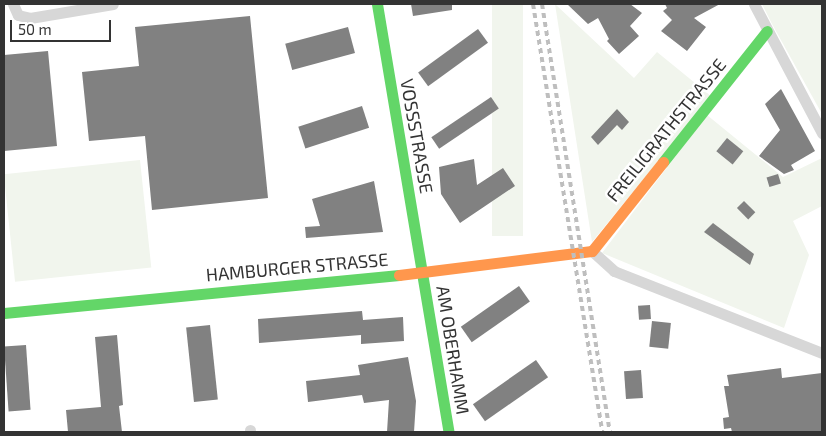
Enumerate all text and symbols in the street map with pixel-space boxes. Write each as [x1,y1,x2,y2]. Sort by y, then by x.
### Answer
scale bar [12,10,114,42]
text: 50 m [18,20,52,38]
street label: FREILIGRATHSTRASSE [602,54,730,206]
street label: VOSSSTRASSE [396,77,438,195]
street label: HAMBURGER STRASSE [205,248,389,286]
street label: AM OBERHAMM [432,284,474,416]

